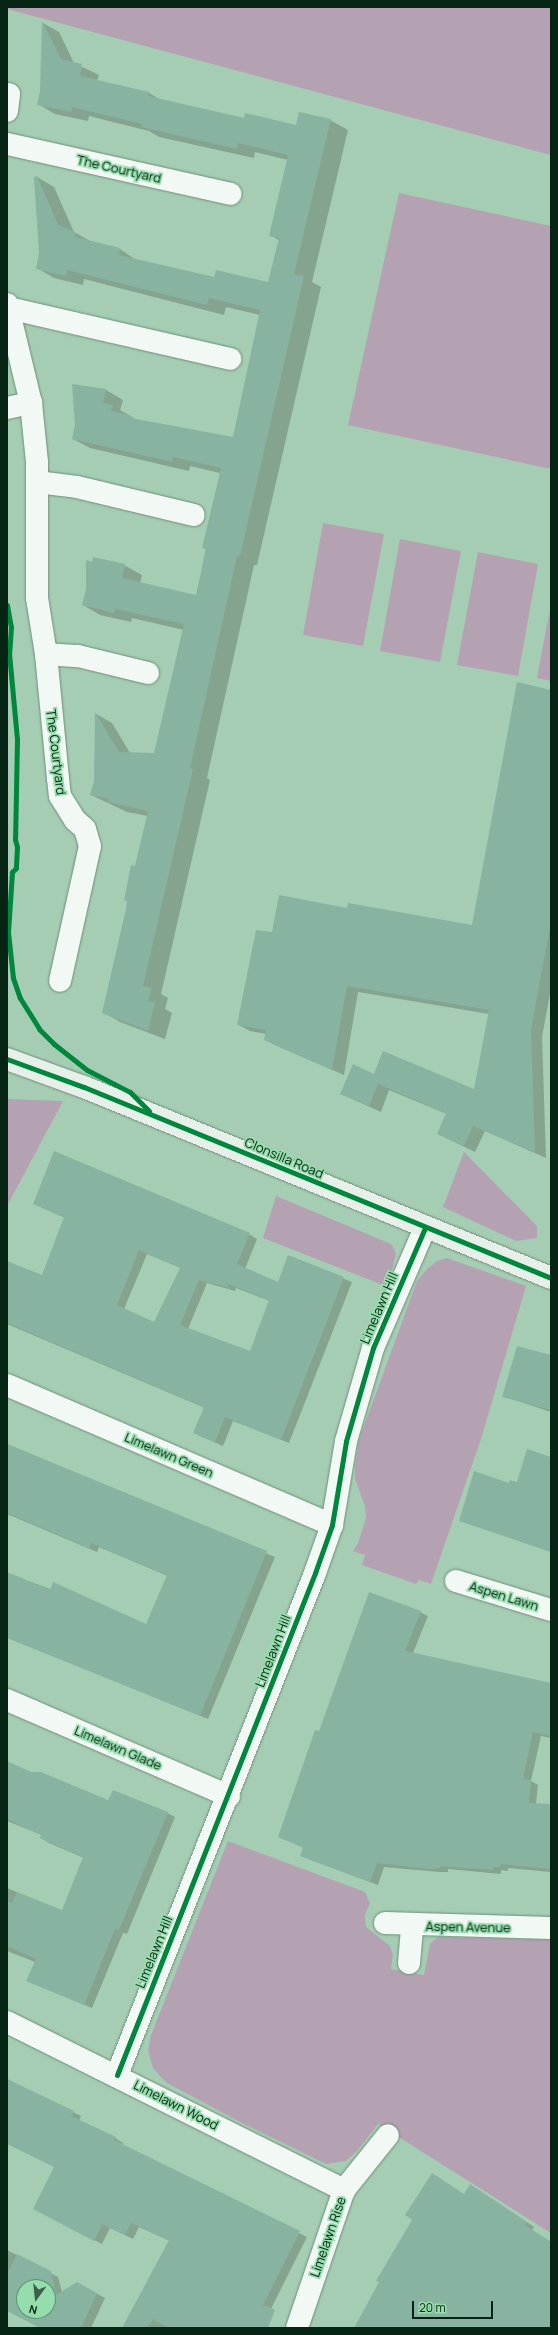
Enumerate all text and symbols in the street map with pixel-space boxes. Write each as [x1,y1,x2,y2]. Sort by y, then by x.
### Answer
street label: The Courtyard [75,152,163,186]
street label: The Courtyard [43,708,69,796]
street label: Clonsilla Road [242,1134,326,1182]
street label: Limelawn Hill [357,1270,401,1346]
street label: Limelawn Green [122,1429,216,1481]
street label: Aspen Lawn [467,1578,541,1614]
street label: Limelawn Hill [252,1612,294,1690]
street label: Limelawn Glade [72,1723,164,1773]
street label: Limelawn Hill [132,1914,176,1990]
street label: Aspen Avenue [425,1918,511,1936]
street label: Limelawn Wood [131,2077,221,2133]
street label: Limelawn Rise [307,2195,349,2279]
north arrow [16,2279,56,2319]
scale bar [414,2293,495,2319]
text: 20 m [419,2299,446,2316]
text: N [27,2302,39,2318]

